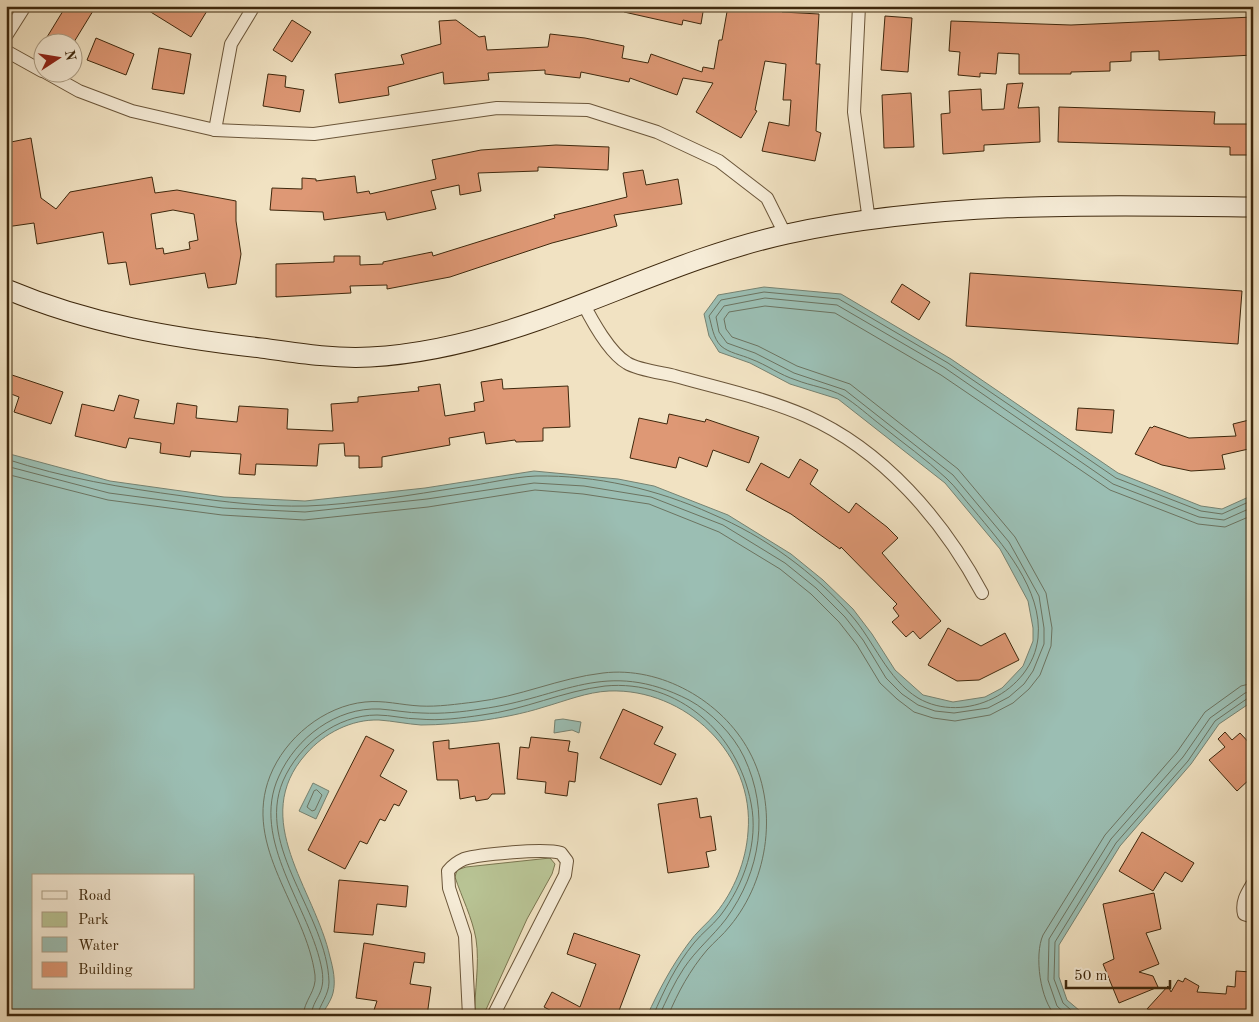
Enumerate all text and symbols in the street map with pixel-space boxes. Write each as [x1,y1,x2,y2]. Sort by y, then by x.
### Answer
north arrow [32,32,82,82]
text: N [62,49,78,62]
legend [32,874,195,990]
text: Road [78,889,112,904]
text: Park [78,913,109,928]
text: Water [78,939,119,954]
scale bar [1066,957,1170,989]
text: Building [78,963,133,978]
text: 50 m [1074,969,1108,984]

